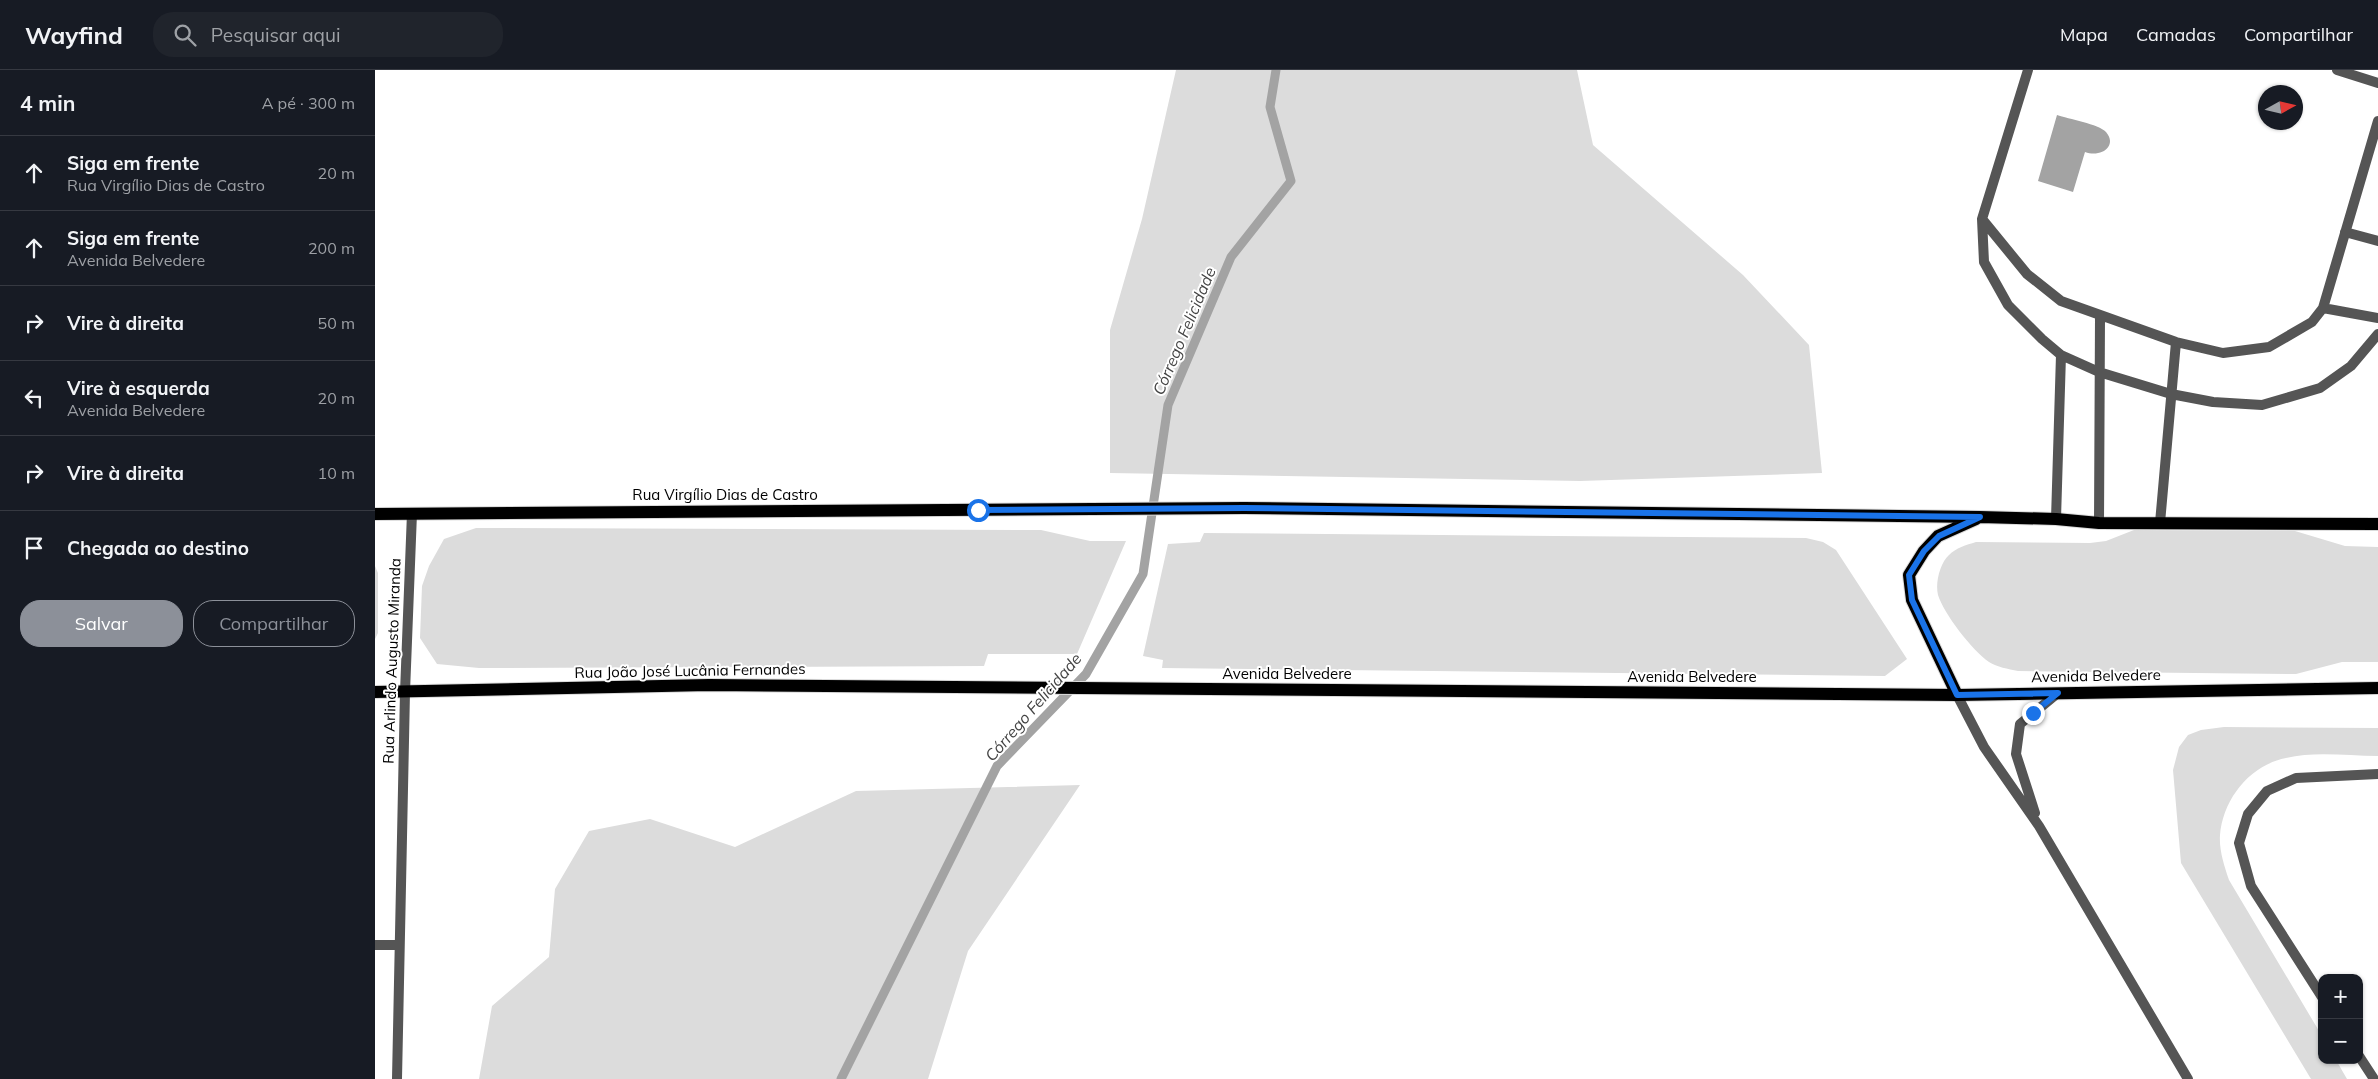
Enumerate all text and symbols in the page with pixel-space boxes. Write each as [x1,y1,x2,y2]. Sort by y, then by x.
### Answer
search box [153,12,503,57]
text: Wayfind [25,20,123,50]
icon: search [171,21,199,49]
text: Pesquisar aqui [211,23,340,47]
text: Mapa [2060,23,2108,46]
text: Camadas [2136,23,2216,46]
text: Compartilhar [2244,23,2353,46]
north arrow [2258,85,2303,130]
text: 4 min [20,90,75,116]
text: A pé · 300 m [262,93,355,113]
text: Siga em frente [67,151,199,175]
icon: ahead [20,159,48,187]
text: 20 m [318,163,355,183]
text: Rua Virgílio Dias de Castro [67,175,265,195]
text: Siga em frente [67,226,199,250]
icon: ahead [20,234,48,262]
text: 200 m [308,238,355,258]
text: Avenida Belvedere [67,250,205,270]
water label: Córrego Felicidade [1148,264,1220,398]
icon: right [20,309,48,337]
text: Vire à direita [67,311,184,335]
text: 50 m [318,313,355,333]
text: Vire à esquerda [67,376,210,400]
icon: left [20,384,48,412]
text: 20 m [318,388,355,408]
text: Avenida Belvedere [67,400,205,420]
icon: right [20,459,48,487]
text: Vire à direita [67,461,184,485]
text: 10 m [318,463,355,483]
street label: Rua Virgílio Dias de Castro [632,485,818,504]
route start [967,499,990,522]
icon: arrive [20,534,48,562]
text: Chegada ao destino [67,536,249,560]
street label: Rua Arlindo Augusto Miranda [378,558,405,764]
button: Salvar [20,600,183,647]
button: Compartilhar [193,600,355,647]
water label: Córrego Felicidade [981,649,1086,765]
street label: Rua João José Lucânia Fernandes [574,659,806,682]
street label: Avenida Belvedere [1222,664,1352,683]
street label: Avenida Belvedere [2031,665,2161,686]
street label: Avenida Belvedere [1627,667,1757,686]
route end [2022,702,2045,725]
map controls [2318,974,2363,1064]
button: + [2318,974,2363,1019]
button: − [2318,1019,2363,1064]

